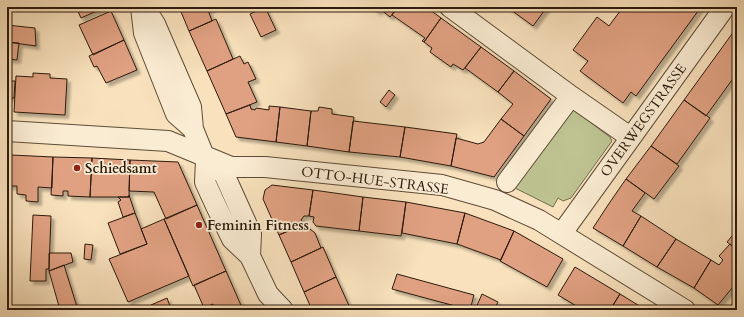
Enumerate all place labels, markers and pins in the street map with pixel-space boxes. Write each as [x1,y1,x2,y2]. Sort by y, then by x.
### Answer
place label: Schiedsamt [85,159,157,178]
marker: Schiedsamt [72,163,82,173]
place label: Feminin Fitness [207,216,309,235]
marker: Feminin Fitness [194,220,204,230]

